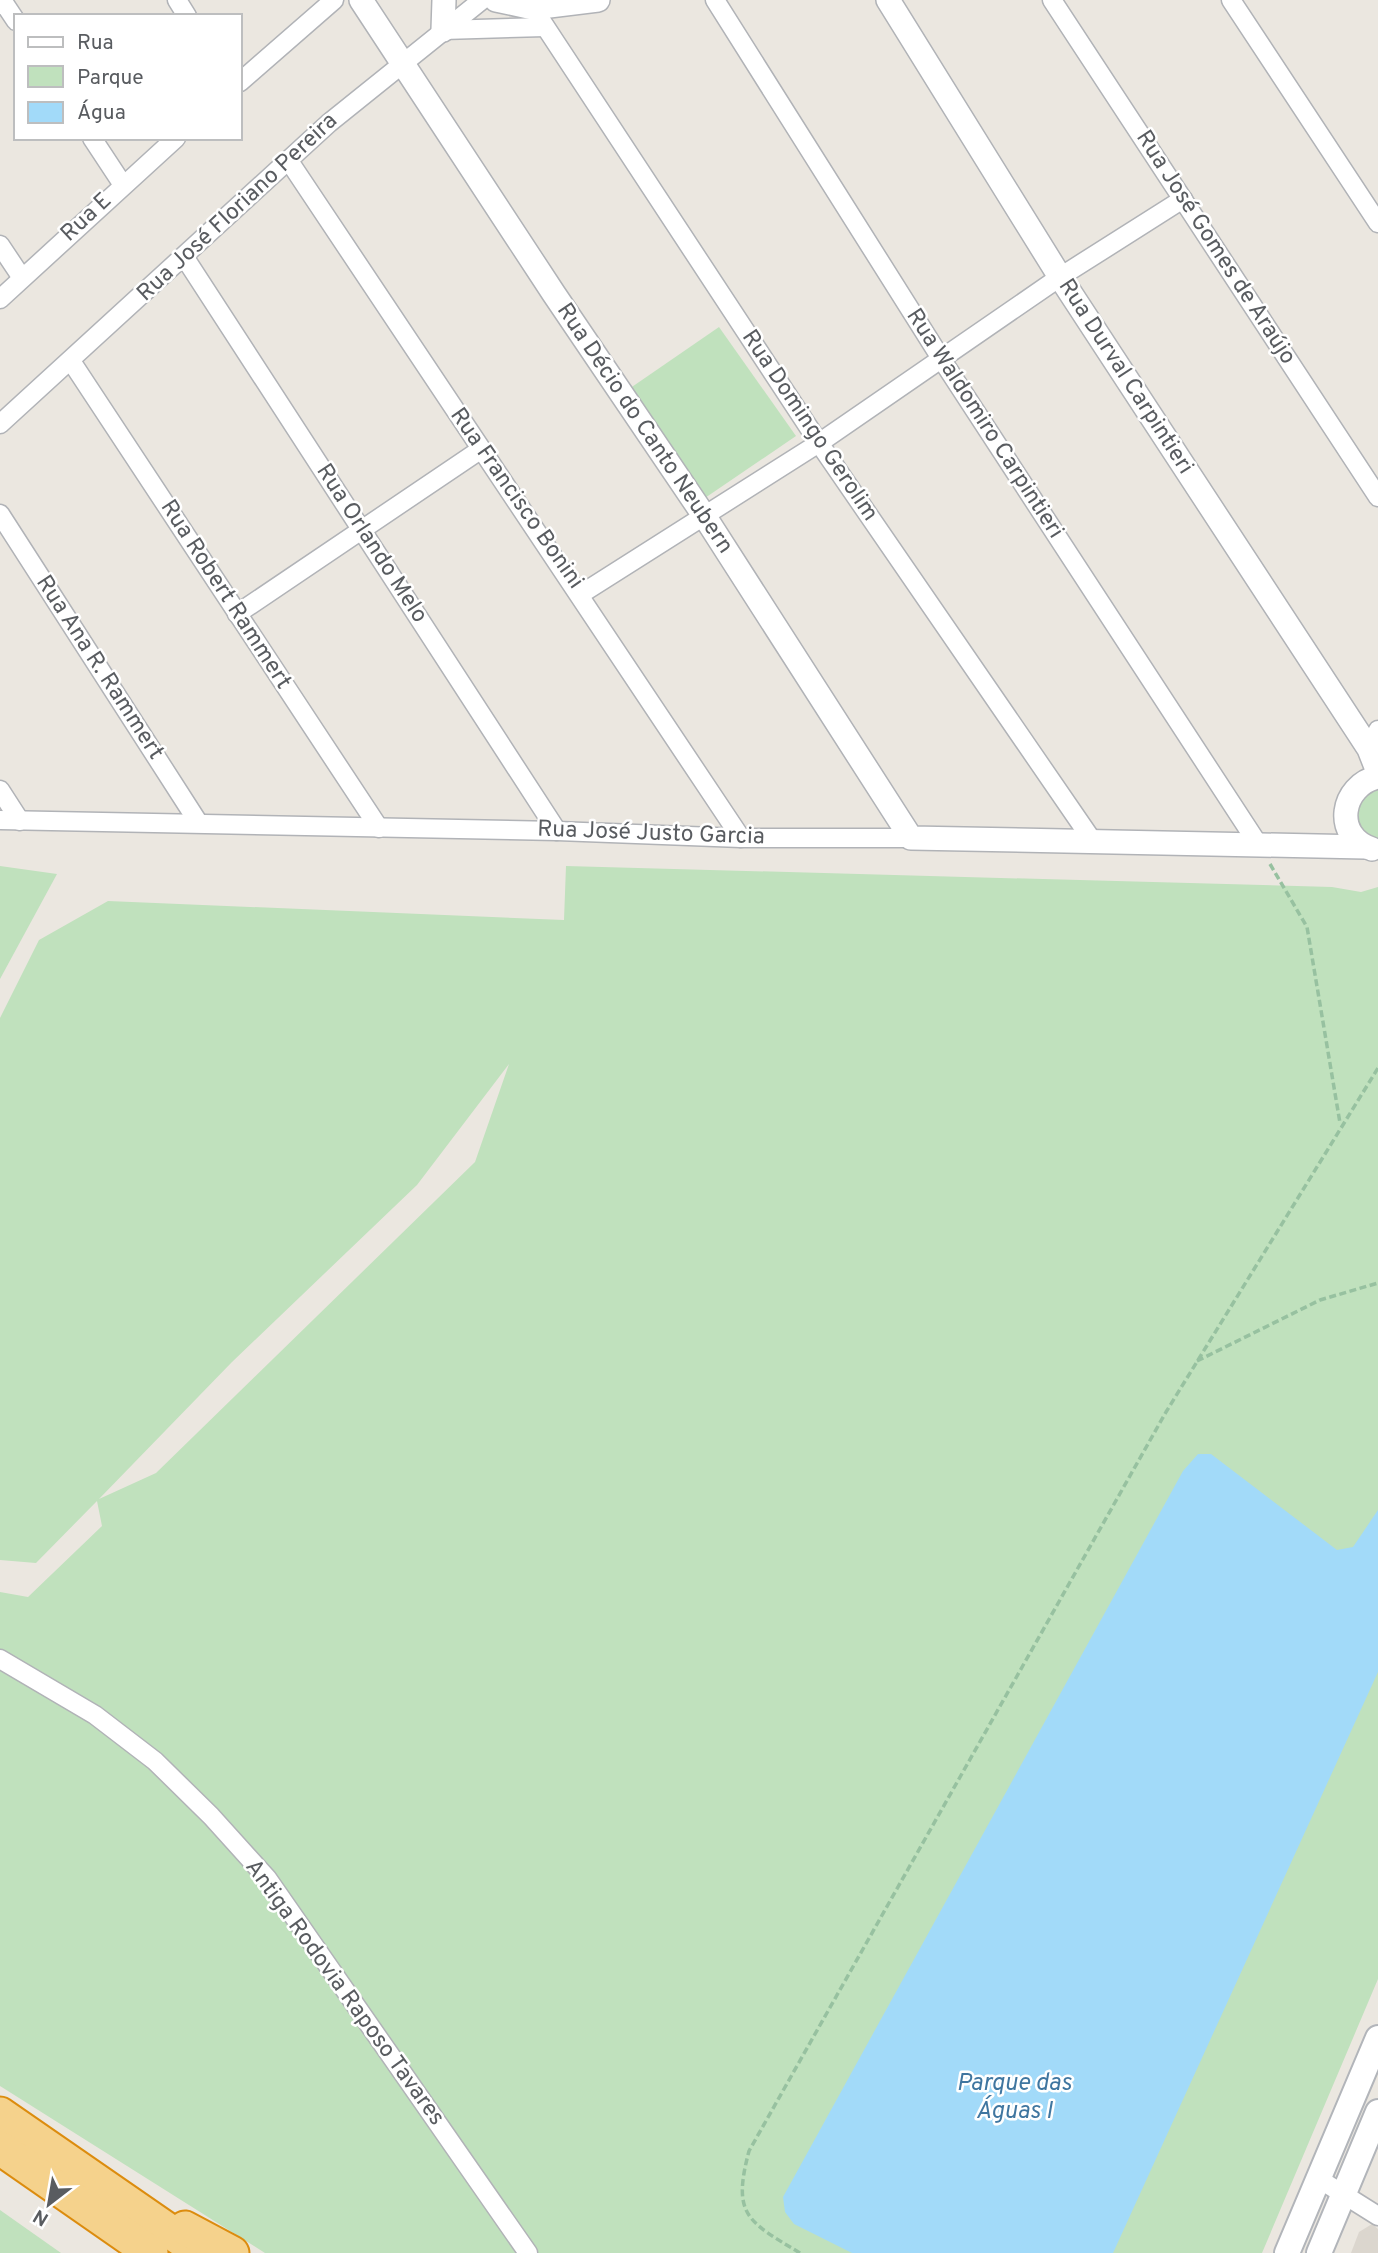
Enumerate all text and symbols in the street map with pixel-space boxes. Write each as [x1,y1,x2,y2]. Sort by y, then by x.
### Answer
legend [14,14,242,140]
text: Rua [77,30,114,57]
text: Parque [77,65,144,92]
text: Água [77,99,126,127]
street label: Rua José Floriano Pereira [132,107,344,309]
street label: Rua José Gomes de Araújo [1128,125,1302,371]
street label: Rua E [55,187,119,249]
street label: Rua Durval Carpintieri [1051,274,1199,480]
street label: Rua Décio do Canto Neubern [549,298,739,560]
street label: Rua Waldomiro Carpintieri [899,304,1069,544]
street label: Rua Domingo Gerolim [734,325,884,527]
street label: Rua Francisco Bonini [443,403,589,595]
street label: Rua Orlando Melo [309,459,433,629]
street label: Rua Robert Rammert [153,495,297,695]
street label: Rua Ana R. Rammert [29,570,169,766]
street label: Rua José Justo Garcia [537,816,765,852]
street label: Antiga Rodovia Raposo Tavares [238,1854,450,2132]
water label: Parque das Águas I [956,2069,1073,2127]
north arrow [14,2169,84,2239]
text: N [29,2203,53,2231]

